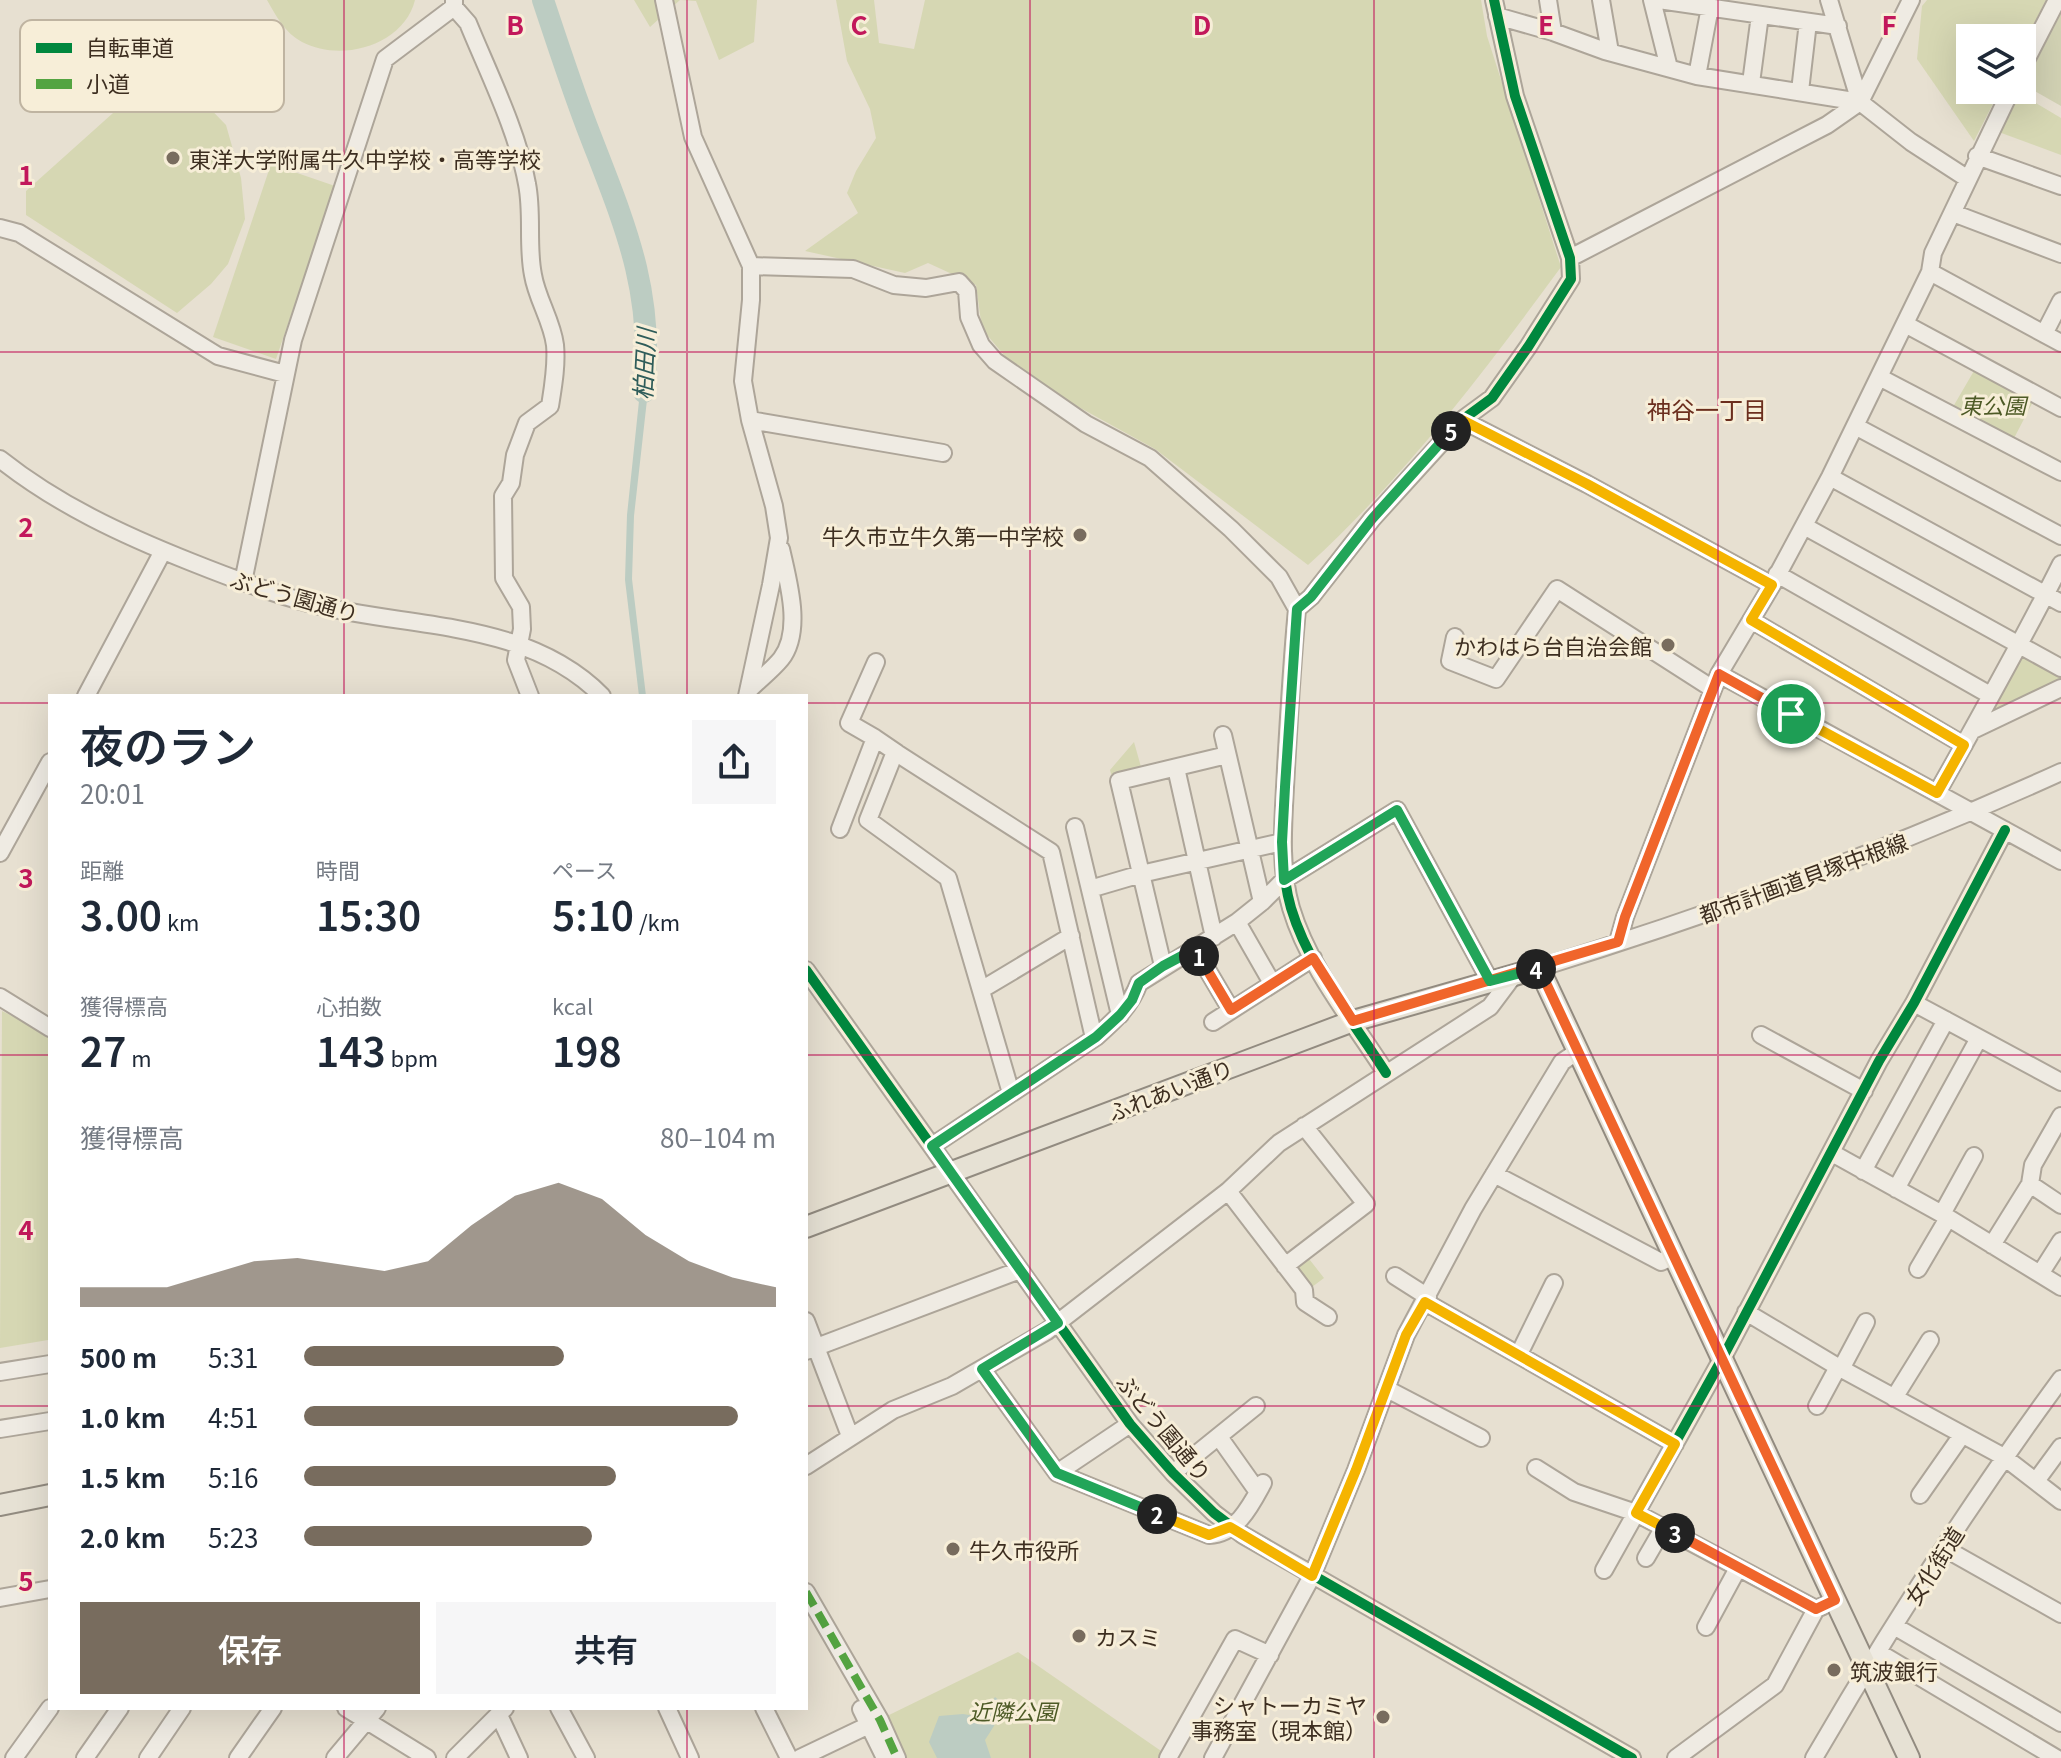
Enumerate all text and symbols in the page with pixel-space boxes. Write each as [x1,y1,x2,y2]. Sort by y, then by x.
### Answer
text: B [506,5,524,42]
text: C [850,5,868,42]
text: D [1193,5,1211,42]
text: E [1538,5,1554,42]
text: F [1881,5,1897,42]
legend [20,20,284,112]
map controls [1956,24,2036,104]
button: layers [1956,24,2036,104]
text: 自転車道 [86,30,174,62]
text: 小道 [86,66,130,98]
place label: 東洋大学附属牛久中学校・高等学校 [189,142,541,174]
marker: 東洋大学附属牛久中学校・高等学校 [164,149,182,167]
text: 1 [18,155,34,192]
water label: 柏田川 [624,324,663,401]
park label: 東公園 [1960,388,2029,420]
district label: 神谷一丁目 [1647,391,1767,426]
pin: 5 [1431,411,1471,451]
text: 5 [1445,415,1457,447]
text: 2 [18,507,34,544]
place label: 牛久市立牛久第一中学校 [822,519,1064,551]
marker: 牛久市立牛久第一中学校 [1071,526,1089,544]
street label: ぶどう園通り [227,561,363,629]
place label: かわはら台自治会館 [1454,629,1652,661]
marker: かわはら台自治会館 [1659,636,1677,654]
pin [1757,680,1825,748]
icon: arrive [1769,692,1813,736]
text: 夜のラン [80,712,256,776]
button: share [692,720,776,804]
text: 20:01 [80,774,145,811]
street label: 都市計画道貝塚中根線 [1694,824,1912,930]
text: 距離 [80,853,124,885]
text: 時間 [316,853,360,885]
text: ペース [552,853,617,885]
text: 3 [18,858,34,895]
text: 3.00 [80,885,162,943]
text: 15:30 [316,885,421,943]
text: 5:10 [552,885,634,943]
text: km [162,905,200,937]
text: /km [634,905,680,937]
pin: 1 [1179,936,1219,976]
text: 1 [1193,940,1205,972]
pin: 4 [1516,949,1556,989]
text: 4 [1530,953,1542,985]
text: 獲得標高 [80,989,168,1021]
text: 心拍数 [316,989,382,1021]
text: kcal [552,989,593,1021]
text: 27 [80,1021,126,1079]
text: 143 [316,1021,386,1079]
text: 198 [552,1021,622,1079]
text: m [126,1041,152,1073]
text: bpm [386,1041,438,1073]
street label: ふれあい通り [1103,1050,1237,1128]
text: 獲得標高 [80,1118,184,1155]
text: 80–104 m [660,1118,776,1155]
text: 4 [18,1210,34,1247]
text: 500 m [80,1338,157,1375]
text: 5:31 [208,1338,259,1375]
street label: ぶどう園通り [1110,1366,1220,1488]
text: 1.0 km [80,1398,166,1435]
text: 4:51 [208,1398,259,1435]
text: 1.5 km [80,1458,166,1495]
text: 5:16 [208,1458,259,1495]
pin: 2 [1137,1494,1177,1534]
text: 2 [1151,1498,1163,1530]
pin: 3 [1655,1513,1695,1553]
text: 3 [1669,1517,1681,1549]
text: 2.0 km [80,1518,166,1555]
text: 5:23 [208,1518,259,1555]
street label: 女化街道 [1896,1519,1970,1611]
place label: 牛久市役所 [969,1533,1079,1565]
marker: 牛久市役所 [944,1540,962,1558]
text: 5 [18,1561,34,1598]
button: 保存 [80,1602,420,1694]
button: 共有 [436,1602,776,1694]
place label: カスミ [1095,1620,1161,1652]
marker: カスミ [1070,1627,1088,1645]
place label: 筑波銀行 [1850,1654,1938,1686]
marker: 筑波銀行 [1825,1661,1843,1679]
place label: シャトーカミヤ 事務室（現本館） [1191,1688,1367,1745]
park label: 近隣公園 [969,1694,1060,1726]
marker: シャトーカミヤ 事務室（現本館） [1374,1708,1392,1726]

